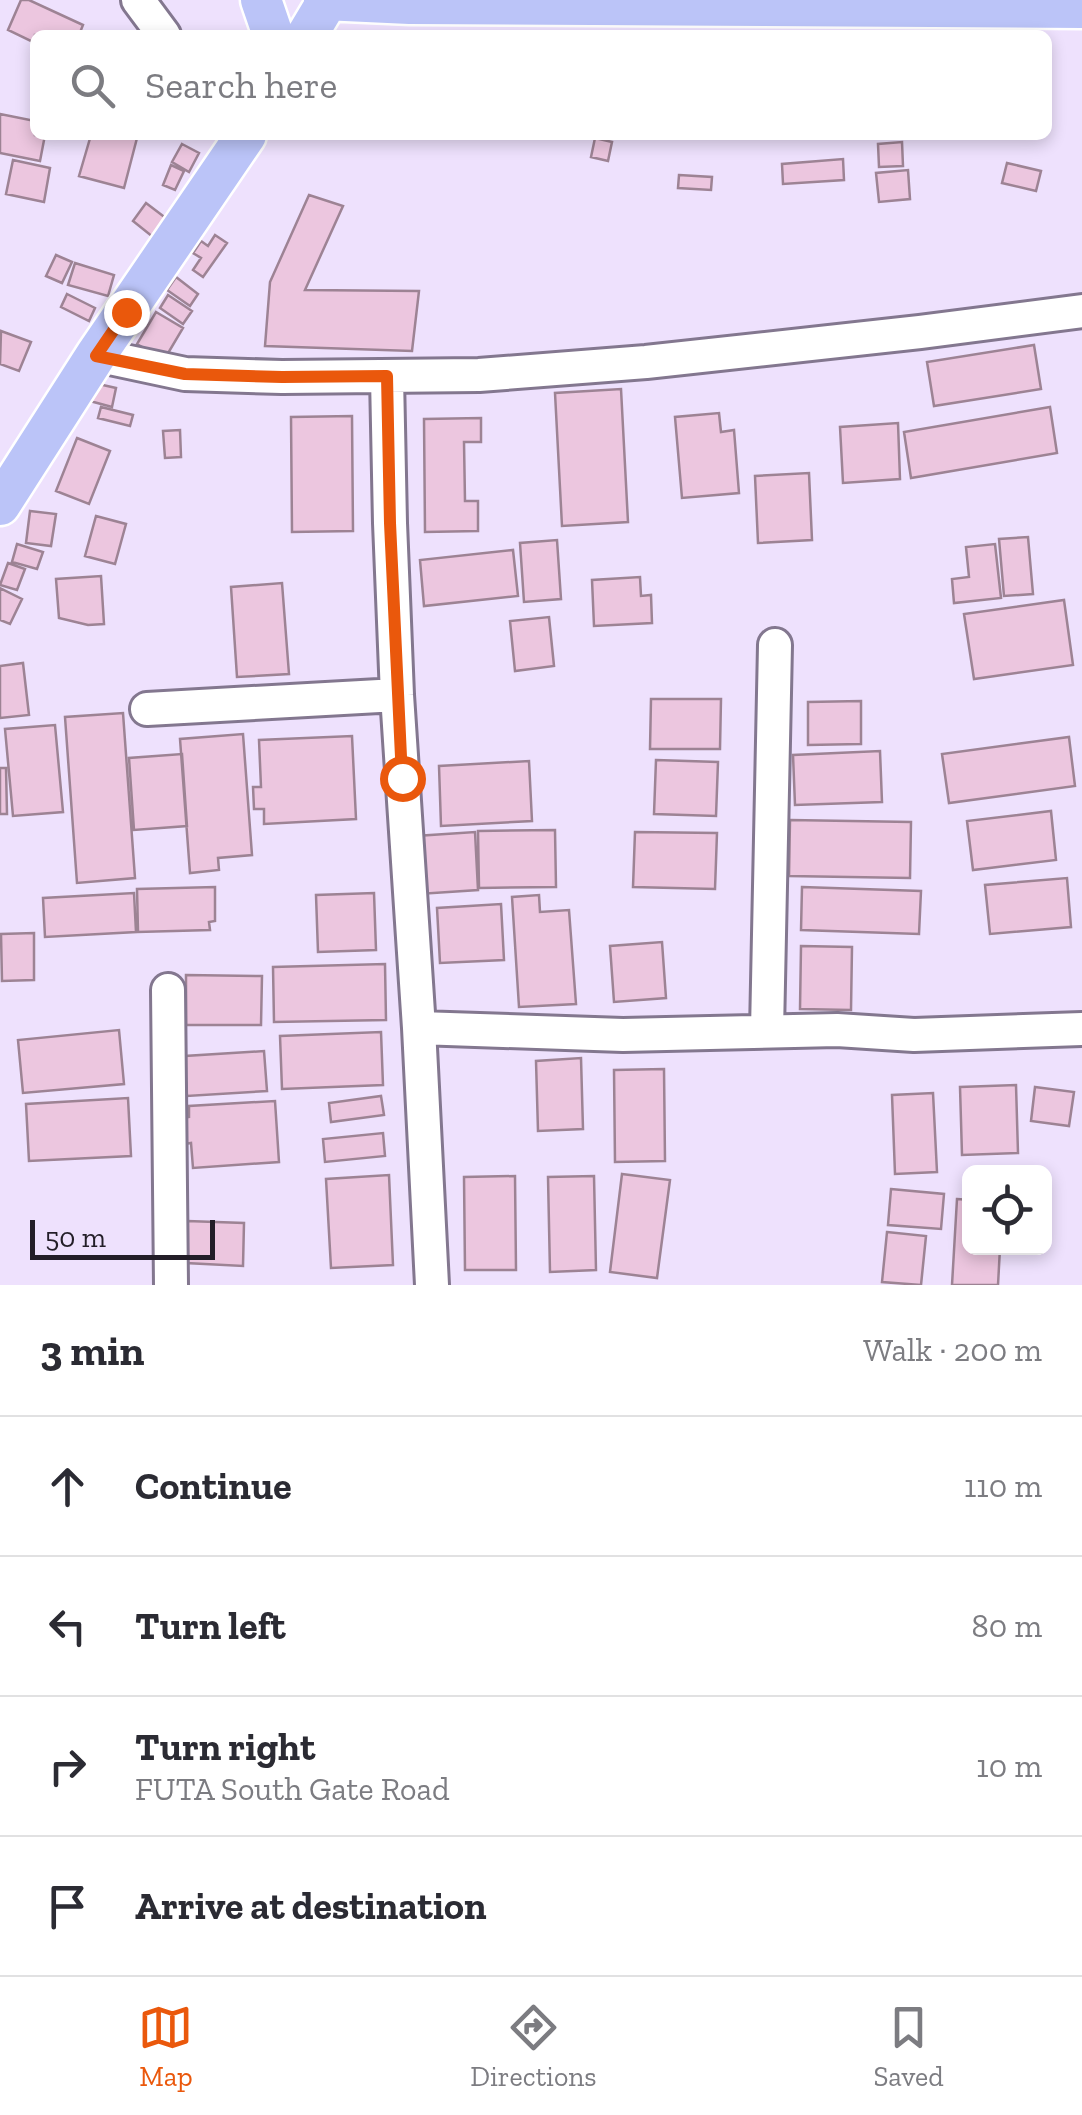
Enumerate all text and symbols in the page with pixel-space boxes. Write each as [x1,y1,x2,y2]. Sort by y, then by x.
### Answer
search box [30,30,1052,140]
icon: search [65,58,120,113]
text: Search here [145,62,337,108]
route end [104,290,150,336]
route start [380,756,426,802]
map controls [962,1165,1052,1255]
button: locate [962,1165,1052,1255]
scale bar [30,1215,215,1260]
text: 50 m [45,1221,106,1254]
text: 3 min [40,1325,145,1376]
text: Walk · 200 m [863,1331,1042,1369]
icon: ahead [40,1459,95,1514]
text: Continue [135,1463,292,1509]
text: 110 m [964,1467,1042,1505]
icon: left [40,1599,95,1654]
text: Turn left [135,1603,286,1649]
text: 80 m [971,1607,1042,1645]
text: Turn right [135,1724,315,1770]
icon: right [40,1739,95,1794]
text: 10 m [976,1747,1042,1785]
text: FUTA South Gate Road [135,1770,450,1808]
icon: arrive [40,1879,95,1934]
text: Arrive at destination [135,1883,486,1929]
tab: Map [138,2000,193,2093]
tab: Directions [470,2000,597,2093]
tab: Saved [873,2000,944,2093]

